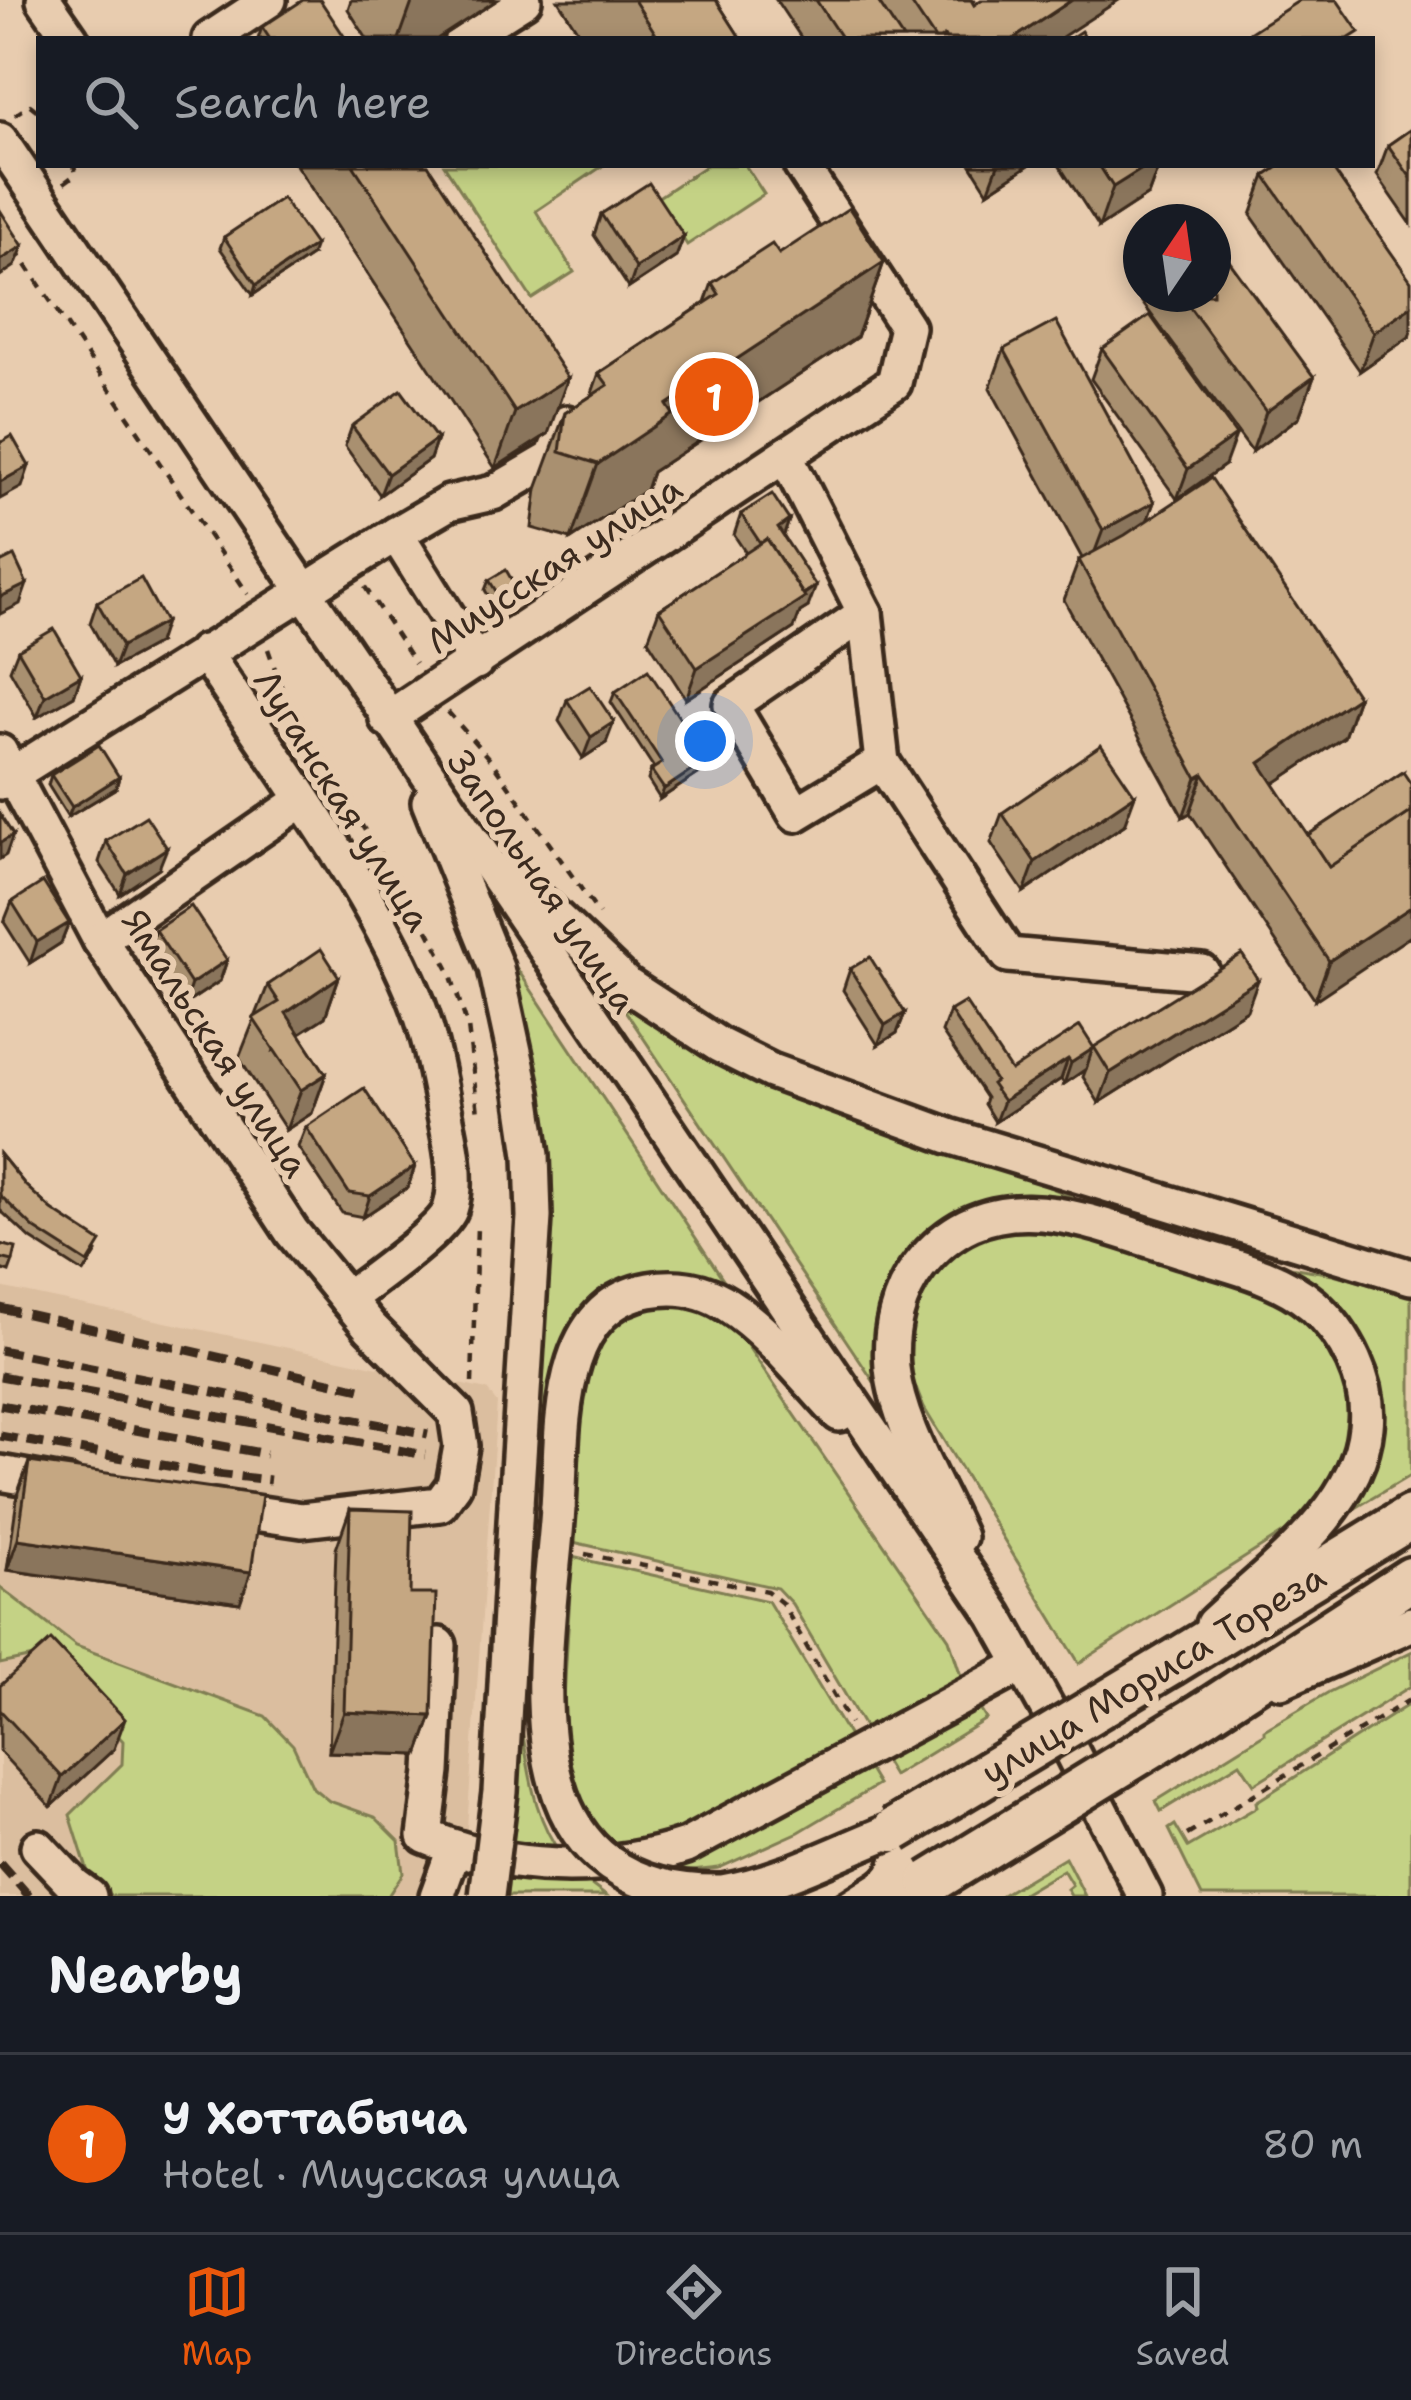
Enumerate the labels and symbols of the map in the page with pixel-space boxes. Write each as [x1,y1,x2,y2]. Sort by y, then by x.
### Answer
north arrow [1123,204,1231,312]
pin: 1 [675,352,753,442]
street label: Миусская улица [417,464,691,665]
street label: Луганская улица [242,660,443,941]
your location [675,711,735,771]
street label: Запольная улица [436,740,649,1023]
street label: Ямальская улица [111,900,321,1187]
street label: улица Мориса Тореза [972,1552,1335,1797]

